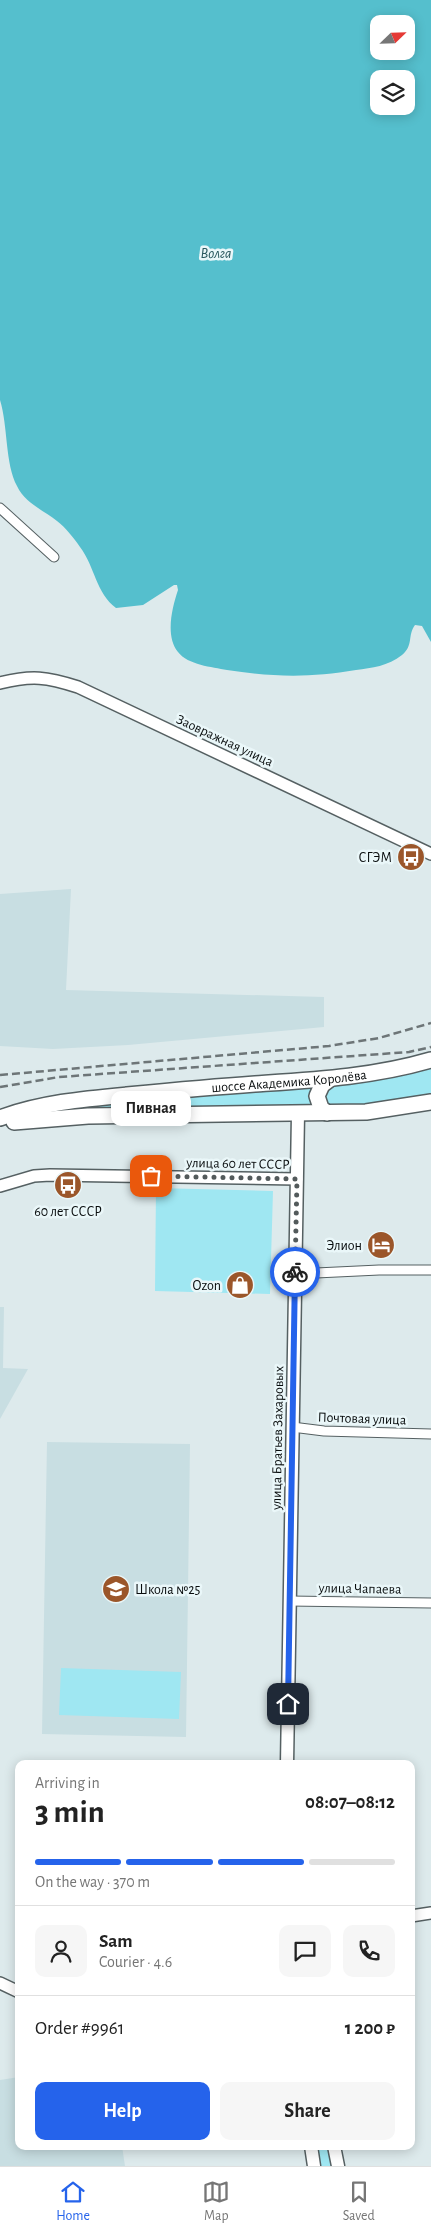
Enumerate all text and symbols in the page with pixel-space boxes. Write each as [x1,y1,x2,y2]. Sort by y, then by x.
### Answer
north arrow [370,15,415,60]
map controls [370,15,415,115]
button: layers [370,70,415,115]
water label: Волга [201,246,231,261]
street label: Заовражная улица [174,712,276,770]
bus stop icon: СГЭМ [396,842,426,872]
place label: СГЭМ [359,851,392,865]
street label: шоссе Академика Королёва [211,1068,368,1095]
callout: Пивная [111,1091,191,1126]
text: Пивная [125,1100,177,1116]
pin [130,1155,172,1197]
street label: улица 60 лет СССР [185,1156,290,1172]
icon: bag [137,1162,165,1190]
bus stop icon: 60 лет СССР [53,1170,83,1200]
place label: 60 лет СССР [34,1205,102,1219]
hotel icon: Элион [366,1230,396,1260]
place label: Элион [326,1239,362,1253]
courier [270,1247,320,1297]
icon: bike [281,1258,309,1286]
shop icon: Ozon [225,1270,255,1300]
place label: Ozon [193,1279,221,1293]
street label: улица Братьев Захаровых [270,1366,286,1511]
street label: Почтовая улица [317,1410,407,1428]
school or university icon: Школа №25 [101,1574,131,1604]
street label: улица Чапаева [317,1581,402,1597]
place label: Школа №25 [135,1583,201,1597]
pin [267,1683,309,1725]
icon: home [274,1690,302,1718]
text: Arriving in [35,1775,100,1791]
text: 08:07–08:12 [305,1793,395,1812]
text: 3 min [35,1796,105,1828]
text: On the way · 370 m [35,1874,150,1890]
button: person [35,1925,87,1977]
button: chat [279,1925,331,1977]
button: phone [343,1925,395,1977]
text: Sam [99,1932,133,1951]
text: Courier · 4.6 [99,1954,172,1970]
text: Order #9961 [35,2019,124,2038]
text: 1 200 ₽ [345,2019,395,2038]
button: Help [35,2082,210,2140]
button: Share [220,2082,395,2140]
tab: Home [56,2178,90,2225]
tab: Map [202,2178,230,2225]
tab: Saved [343,2178,375,2225]

